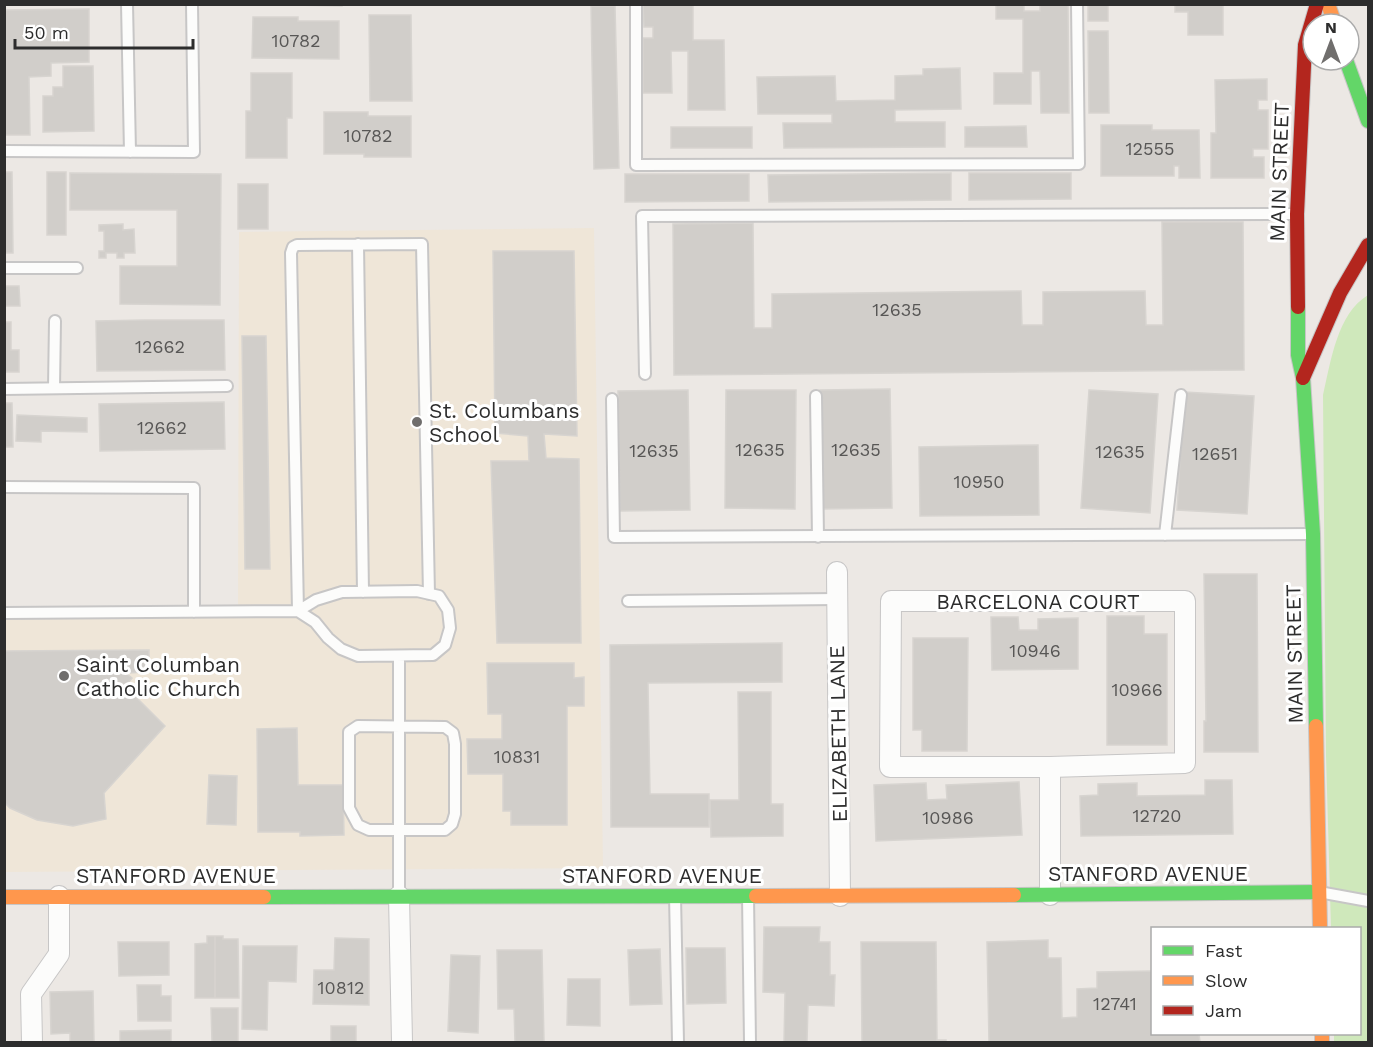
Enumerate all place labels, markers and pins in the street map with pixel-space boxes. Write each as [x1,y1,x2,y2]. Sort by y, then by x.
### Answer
place label: St. Columbans School [429,398,580,447]
marker: St. Columbans School [410,415,424,429]
place label: Saint Columban Catholic Church [76,652,241,701]
marker: Saint Columban Catholic Church [57,669,71,683]

